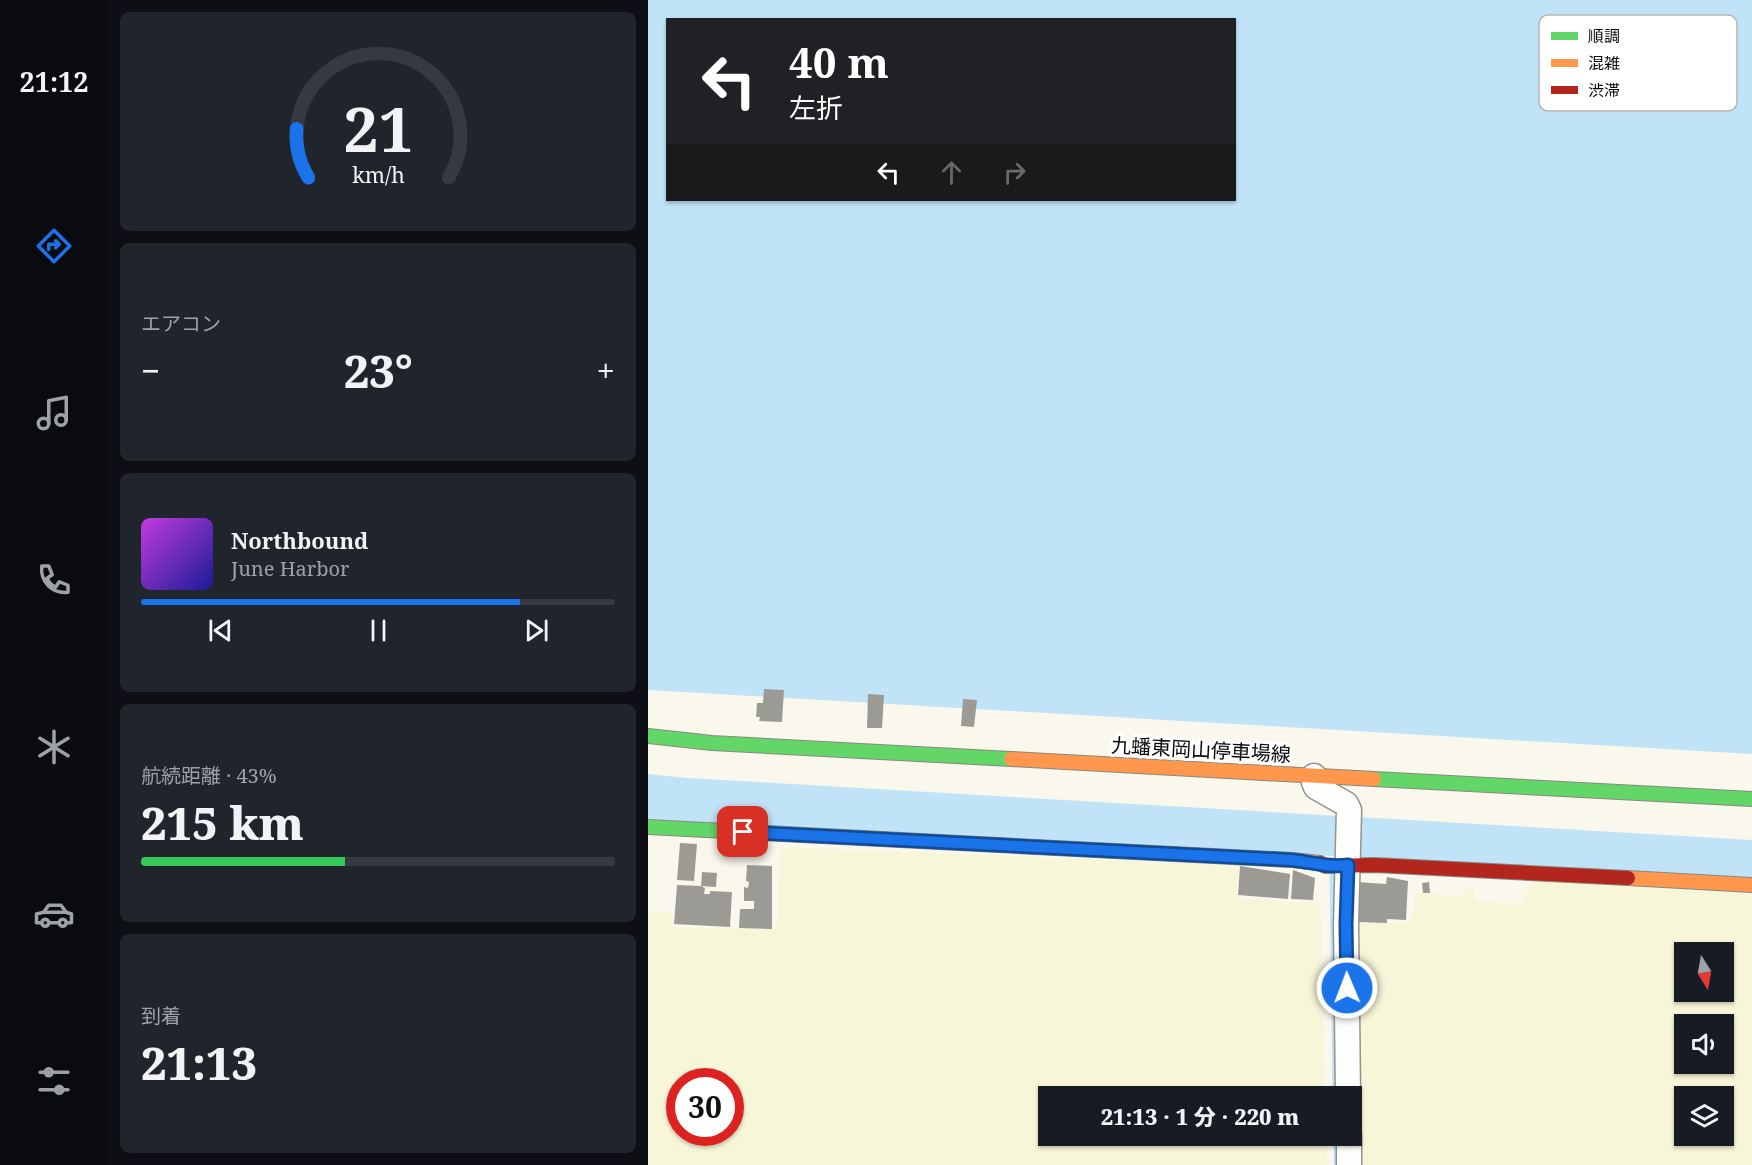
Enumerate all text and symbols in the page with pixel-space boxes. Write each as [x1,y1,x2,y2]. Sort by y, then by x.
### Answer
legend [1539,15,1737,111]
text: 順調 [1588,25,1620,47]
text: 40 m [789,33,889,90]
icon: left [690,42,768,120]
text: 混雑 [1588,52,1620,74]
text: 21:12 [19,63,89,100]
text: 渋滞 [1588,79,1620,101]
text: 21 [343,85,413,170]
text: 左折 [789,89,843,126]
icon: left [872,156,905,189]
icon: ahead [935,156,968,189]
icon: right [998,156,1031,189]
text: km/h [352,161,405,190]
icon: directions [33,225,75,267]
text: エアコン [141,310,221,337]
text: 23° [344,340,413,401]
text: − [141,348,160,393]
text: + [597,348,615,393]
icon: music [33,392,75,434]
text: Northbound [231,525,368,555]
text: June Harbor [231,555,349,582]
icon: phone [33,559,75,601]
icon: previous [204,614,237,647]
icon: pause [362,614,395,647]
icon: next [520,614,553,647]
icon: climate [33,726,75,768]
street label: 九蟠東岡山停車場線 [1110,731,1292,768]
text: 航続距離 · 43% [141,762,277,789]
text: 215 km [141,792,304,853]
pin [717,806,768,857]
icon: arrive [726,815,759,848]
icon: car [33,893,75,935]
north arrow [1674,942,1734,1002]
map controls [1674,942,1734,1146]
position arrow [1315,956,1379,1020]
text: 到着 [141,1002,181,1029]
button: sound [1674,1014,1734,1074]
text: 21:13 [141,1032,257,1093]
icon: filters [33,1060,75,1102]
speed limit sign: 30 [666,1068,744,1146]
button: layers [1674,1086,1734,1146]
text: 21:13 · 1 分 · 220 m [1101,1101,1299,1131]

